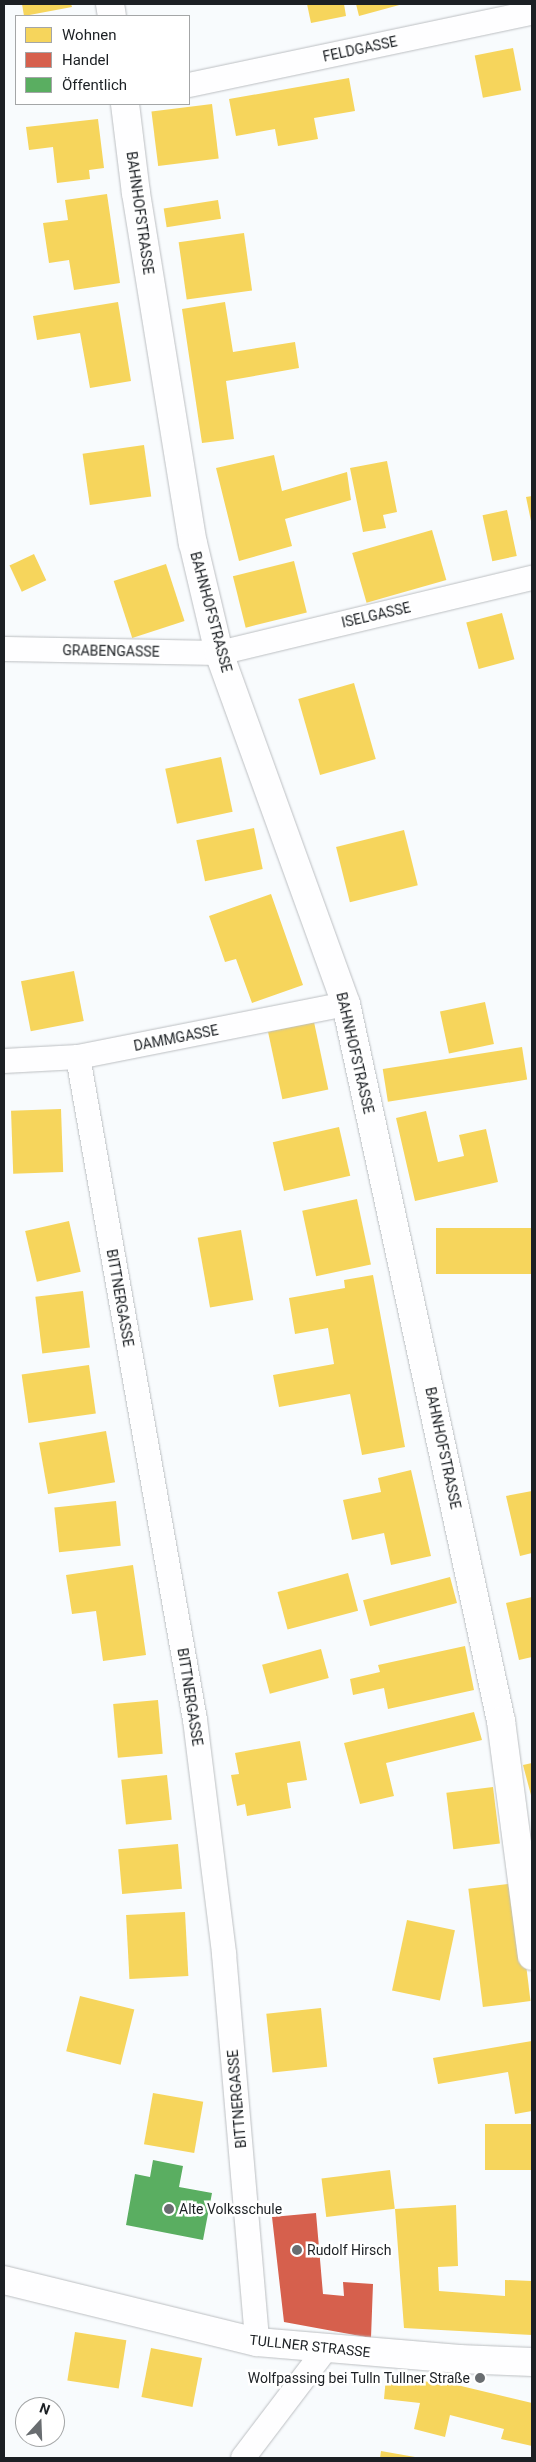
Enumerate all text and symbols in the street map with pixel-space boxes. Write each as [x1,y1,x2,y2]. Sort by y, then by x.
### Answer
legend [15,15,190,105]
text: Wohnen [62,26,116,44]
street label: FELDGASSE [321,33,399,65]
text: Handel [62,51,109,69]
text: Öffentlich [62,76,127,94]
street label: BAHNHOFSTRASSE [123,150,157,276]
street label: BAHNHOFSTRASSE [187,550,235,674]
street label: ISELGASSE [340,599,412,631]
street label: GRABENGASSE [62,642,160,660]
street label: BAHNHOFSTRASSE [333,991,377,1115]
street label: DAMMGASSE [132,1022,220,1054]
street label: BITTNERGASSE [103,1248,137,1348]
street label: BAHNHOFSTRASSE [422,1386,464,1510]
street label: BITTNERGASSE [174,1647,206,1747]
street label: BITTNERGASSE [224,2049,250,2149]
place label: Alte Volksschule [179,2201,282,2217]
marker: Alte Volksschule [163,2203,175,2215]
place label: Rudolf Hirsch [307,2242,391,2258]
marker: Rudolf Hirsch [291,2244,303,2256]
street label: TULLNER STRASSE [249,2331,371,2361]
place label: Wolfpassing bei Tulln Tullner Straße [247,2370,470,2386]
marker: Wolfpassing bei Tulln Tullner Straße [474,2372,486,2384]
north arrow [15,2397,65,2447]
text: N [37,2400,52,2418]

